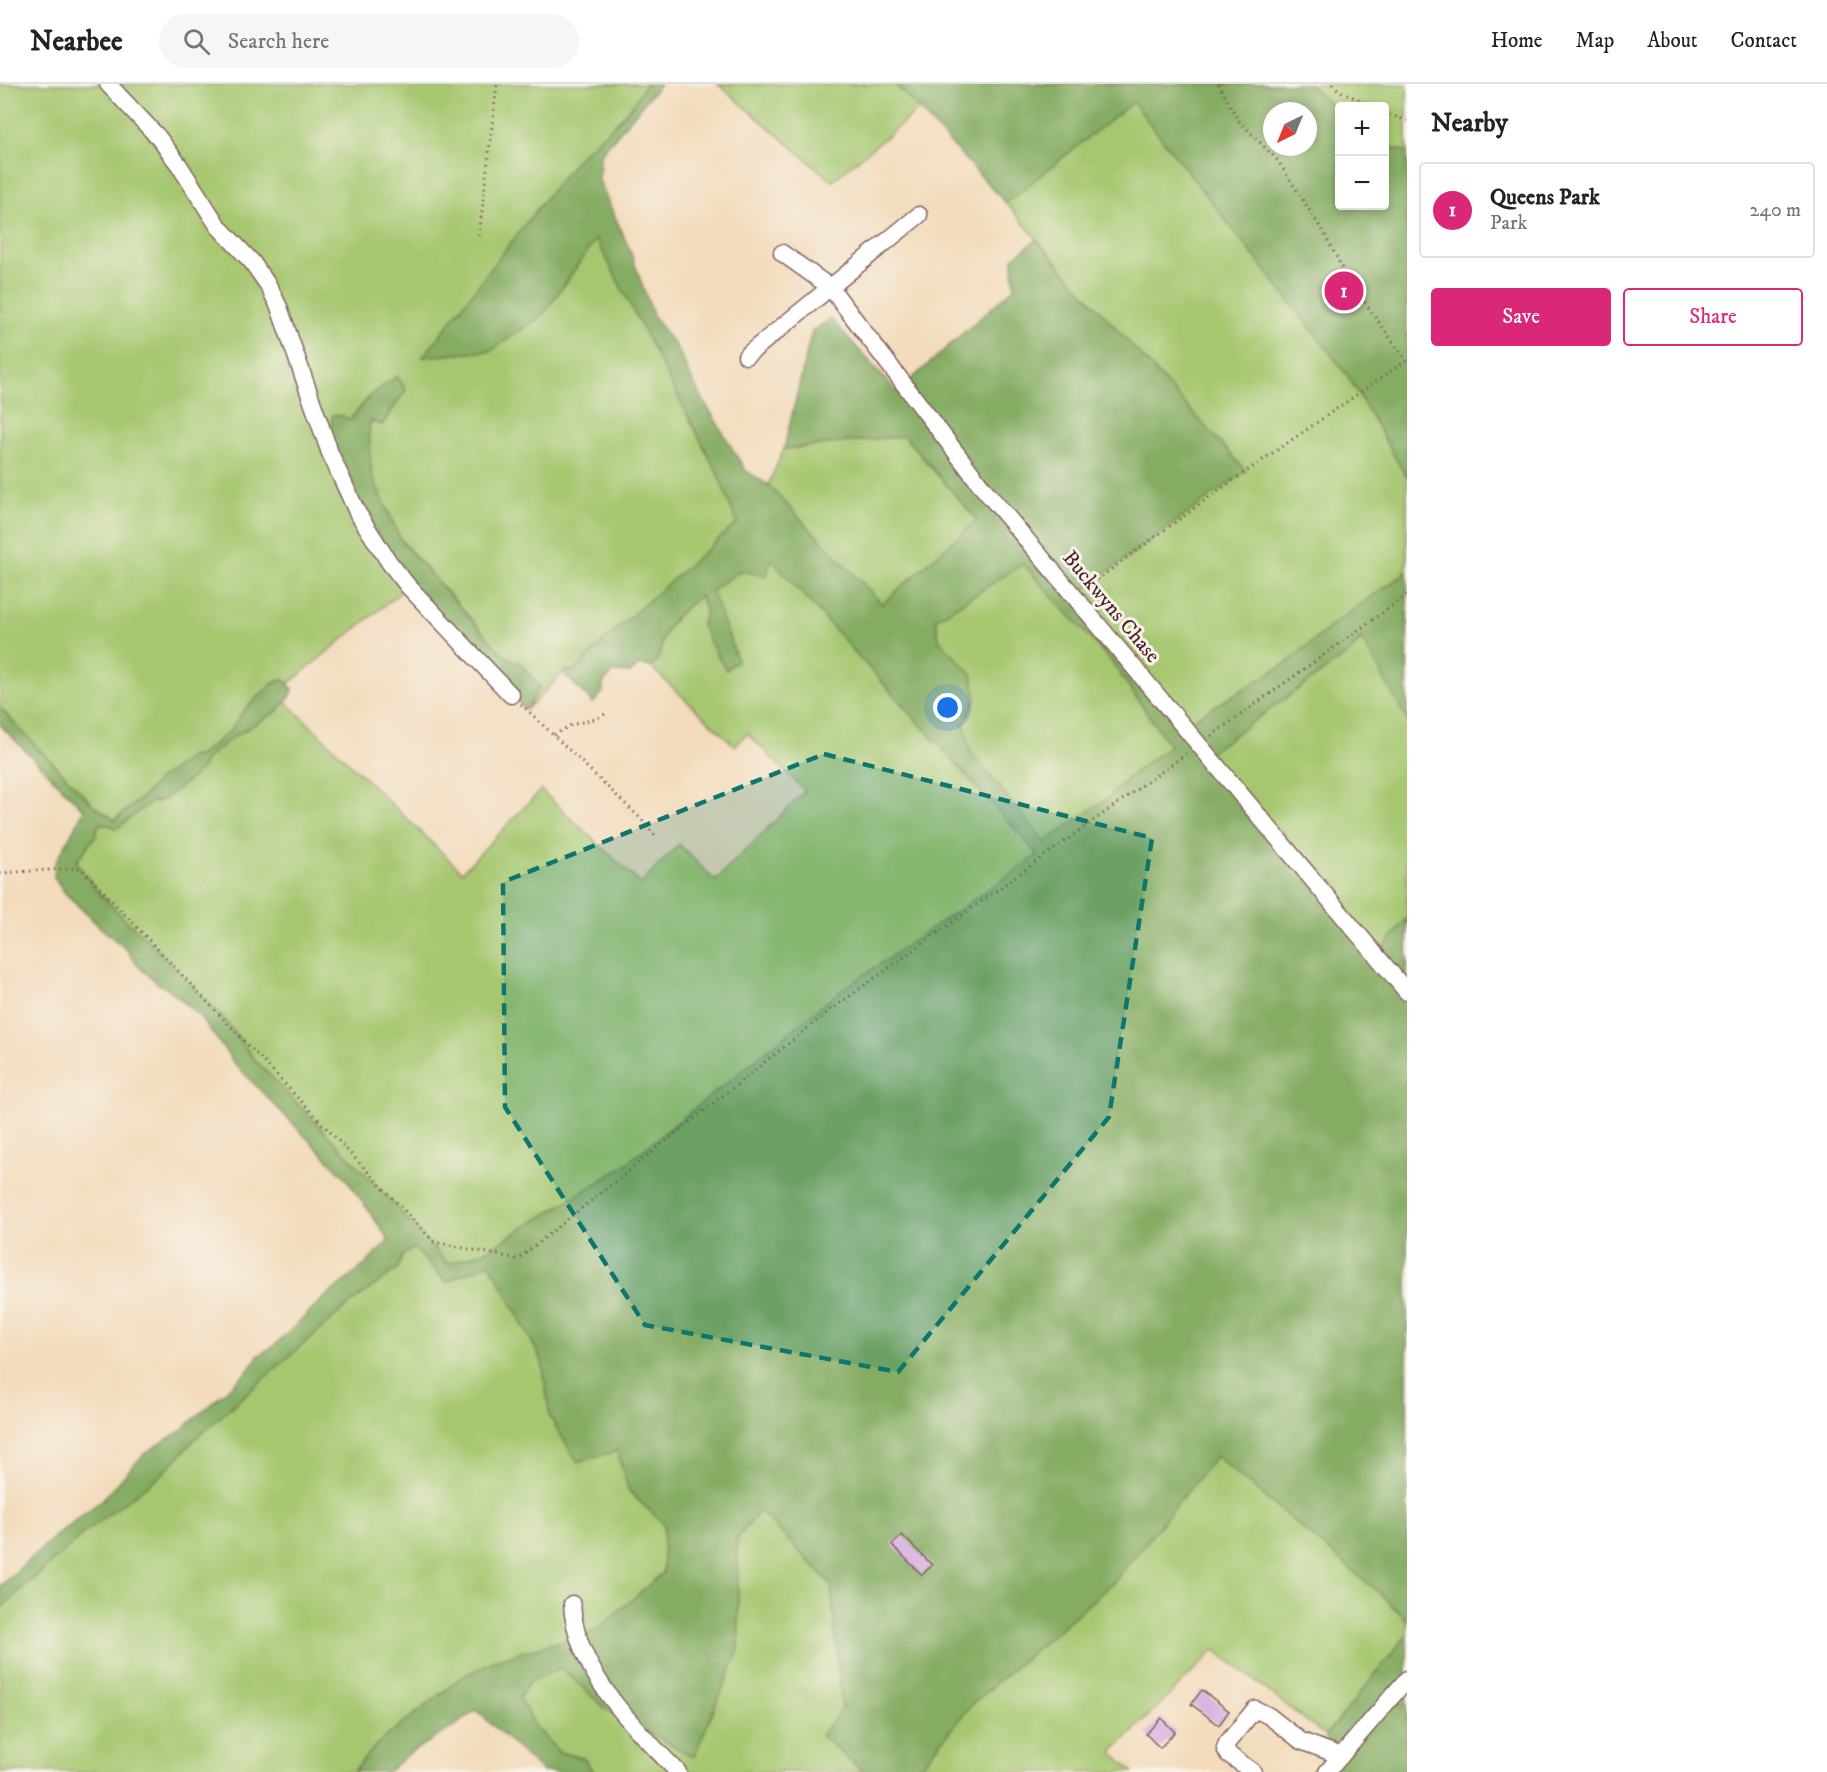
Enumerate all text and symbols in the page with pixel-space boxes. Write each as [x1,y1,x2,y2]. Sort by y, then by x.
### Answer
search box [159,14,579,68]
text: Nearbee [30,24,123,59]
icon: search [180,25,213,58]
text: Search here [228,28,329,55]
text: Home [1491,28,1543,54]
text: Map [1576,28,1614,54]
text: About [1647,28,1698,54]
text: Contact [1731,28,1797,54]
north arrow [1263,102,1317,156]
map controls [1335,102,1389,210]
button: + [1335,102,1389,156]
text: Nearby [1431,107,1508,140]
button: − [1335,156,1389,210]
text: Queens Park [1490,184,1600,211]
text: 1 [1449,198,1456,223]
text: 240 m [1750,198,1801,223]
text: Park [1490,211,1527,236]
pin: 1 [1324,268,1364,314]
button: Save [1431,288,1611,346]
button: Share [1623,288,1803,346]
street label: Buckwyns Chase [1057,546,1166,669]
your location [933,693,962,722]

